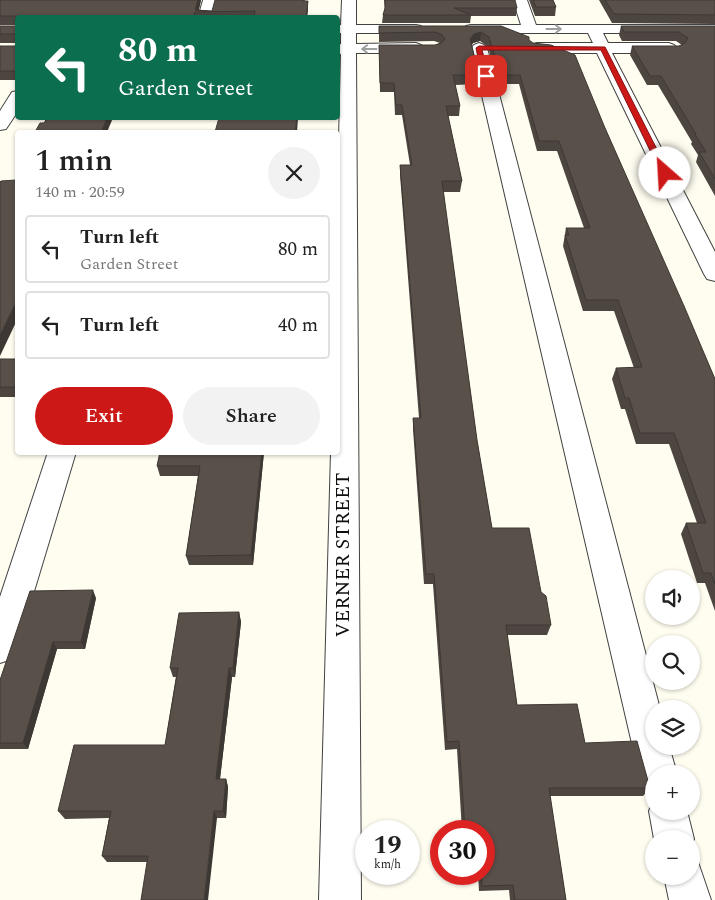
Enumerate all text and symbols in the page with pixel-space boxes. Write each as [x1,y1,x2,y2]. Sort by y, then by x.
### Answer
text: 80 m [118,24,198,77]
one-way arrow [546,24,562,34]
icon: left [35,35,100,100]
one-way arrow [361,44,378,54]
pin [465,55,507,97]
icon: arrive [472,62,500,90]
text: Garden Street [118,72,253,105]
text: 1 min [35,138,113,184]
position arrow [638,146,690,198]
button: close [268,147,320,199]
text: 140 m · 20:59 [35,180,125,204]
text: Turn left [80,223,159,252]
icon: left [37,235,65,263]
text: 80 m [278,235,318,264]
text: Garden Street [80,252,178,276]
icon: left [37,311,65,339]
text: Turn left [80,311,159,340]
text: 40 m [278,311,318,340]
button: Exit [35,387,173,445]
button: Share [183,387,320,445]
street label: VERNER STREET [328,473,358,637]
map controls [645,570,700,885]
button: sound [645,570,700,625]
button: search [645,635,700,690]
button: layers [645,700,700,755]
button: + [645,765,700,820]
speed limit sign: 30 [430,820,495,885]
text: 19 [373,827,402,865]
button: − [645,830,700,885]
text: km/h [374,855,401,874]

